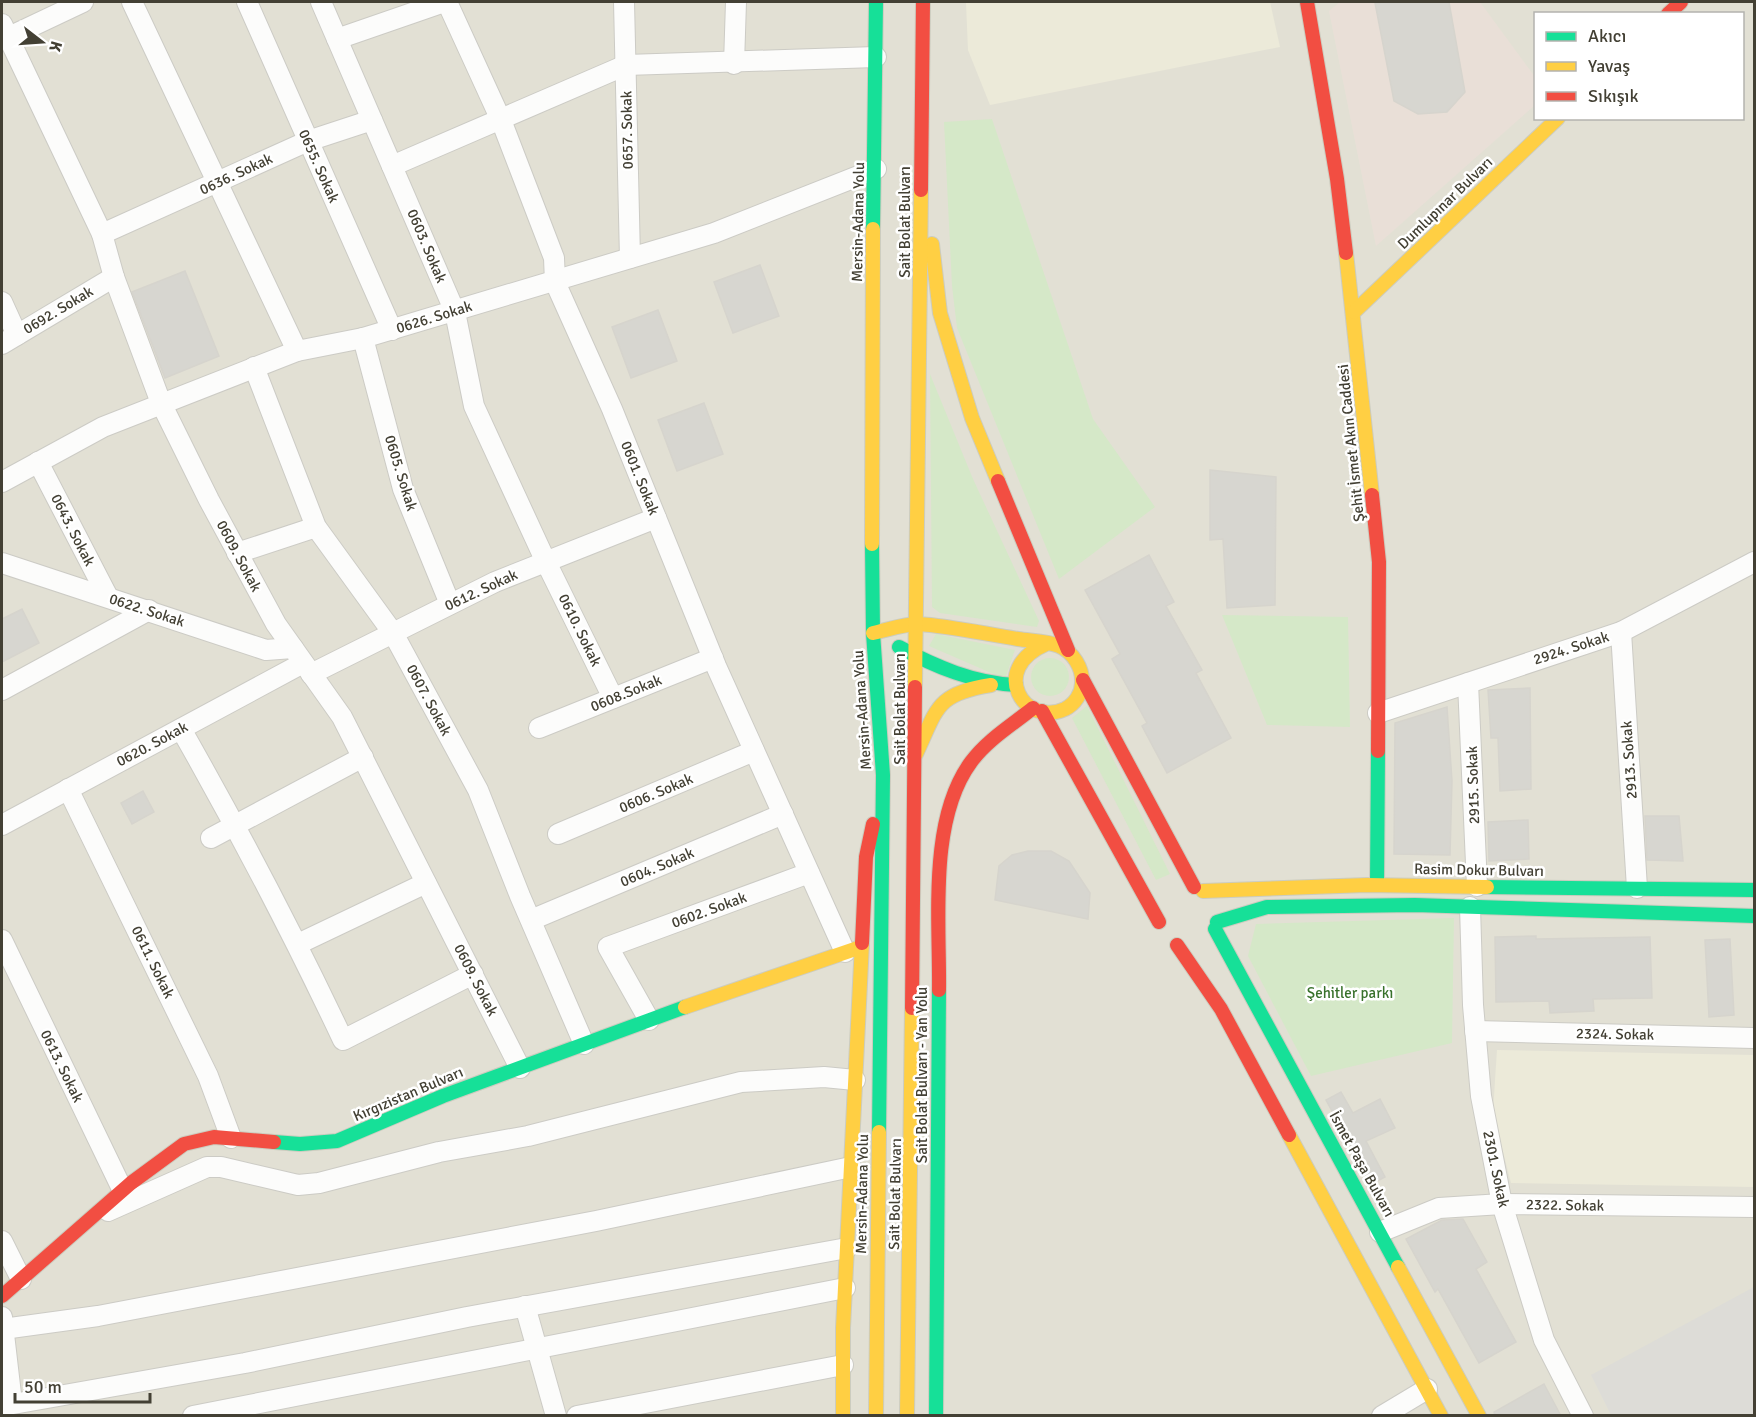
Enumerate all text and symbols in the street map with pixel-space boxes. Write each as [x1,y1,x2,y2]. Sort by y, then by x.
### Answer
north arrow [12,12,72,72]
legend [1534,12,1744,120]
text: Akıcı [1588,25,1626,47]
text: K [44,38,66,54]
text: Yavaş [1588,55,1630,77]
text: Sıkışık [1588,85,1638,107]
street label: 0657. Sokak [617,90,637,169]
street label: 0655. Sokak [295,127,343,206]
street label: 0636. Sokak [197,149,276,199]
street label: Dumlupınar Bulvarı [1394,153,1496,253]
street label: Mersin-Adana Yolu [848,162,868,282]
street label: Sait Bolat Bulvarı [896,166,914,278]
street label: 0603. Sokak [403,206,451,286]
street label: 0692. Sokak [20,282,97,338]
street label: 0626. Sokak [394,297,475,337]
street label: Şehit İsmet Akın Caddesi [1334,363,1368,523]
street label: 0605. Sokak [381,433,421,514]
street label: 0601. Sokak [617,438,663,518]
street label: 0643. Sokak [47,491,99,569]
street label: 0609. Sokak [213,517,266,595]
street label: 0612. Sokak [442,565,521,615]
street label: 0622. Sokak [107,589,188,631]
street label: 0610. Sokak [555,591,605,670]
street label: 2924. Sokak [1531,627,1612,669]
street label: Mersin-Adana Yolu [849,650,875,770]
street label: Sait Bolat Bulvarı [891,653,909,765]
street label: 0607. Sokak [403,661,456,739]
street label: 0608.Sokak [588,670,665,715]
street label: 0620. Sokak [113,717,191,770]
street label: 2913. Sokak [1617,720,1641,800]
street label: 2915. Sokak [1463,745,1483,825]
street label: 0606. Sokak [616,769,696,817]
street label: 0604. Sokak [617,843,697,891]
street label: Rasim Dokur Bulvarı [1414,860,1544,880]
street label: 0602. Sokak [669,888,749,932]
street label: 0611. Sokak [128,923,178,1002]
street label: 0609. Sokak [450,941,502,1019]
park label: Şehitler parkı [1307,984,1393,1002]
street label: Sait Bolat Bulvarı - Yan Yolu [913,987,931,1163]
street label: 2324. Sokak [1576,1024,1655,1044]
street label: 0613. Sokak [37,1027,87,1106]
street label: Kırgızistan Bulvarı [350,1063,466,1125]
street label: İsmet Paşa Bulvarı [1326,1108,1398,1220]
street label: 2301. Sokak [1479,1129,1513,1210]
street label: Mersin-Adana Yolu [852,1134,872,1254]
street label: Sait Bolat Bulvarı [885,1138,905,1250]
street label: 2322. Sokak [1526,1195,1605,1215]
scale bar [15,1366,150,1404]
text: 50 m [24,1376,62,1398]

